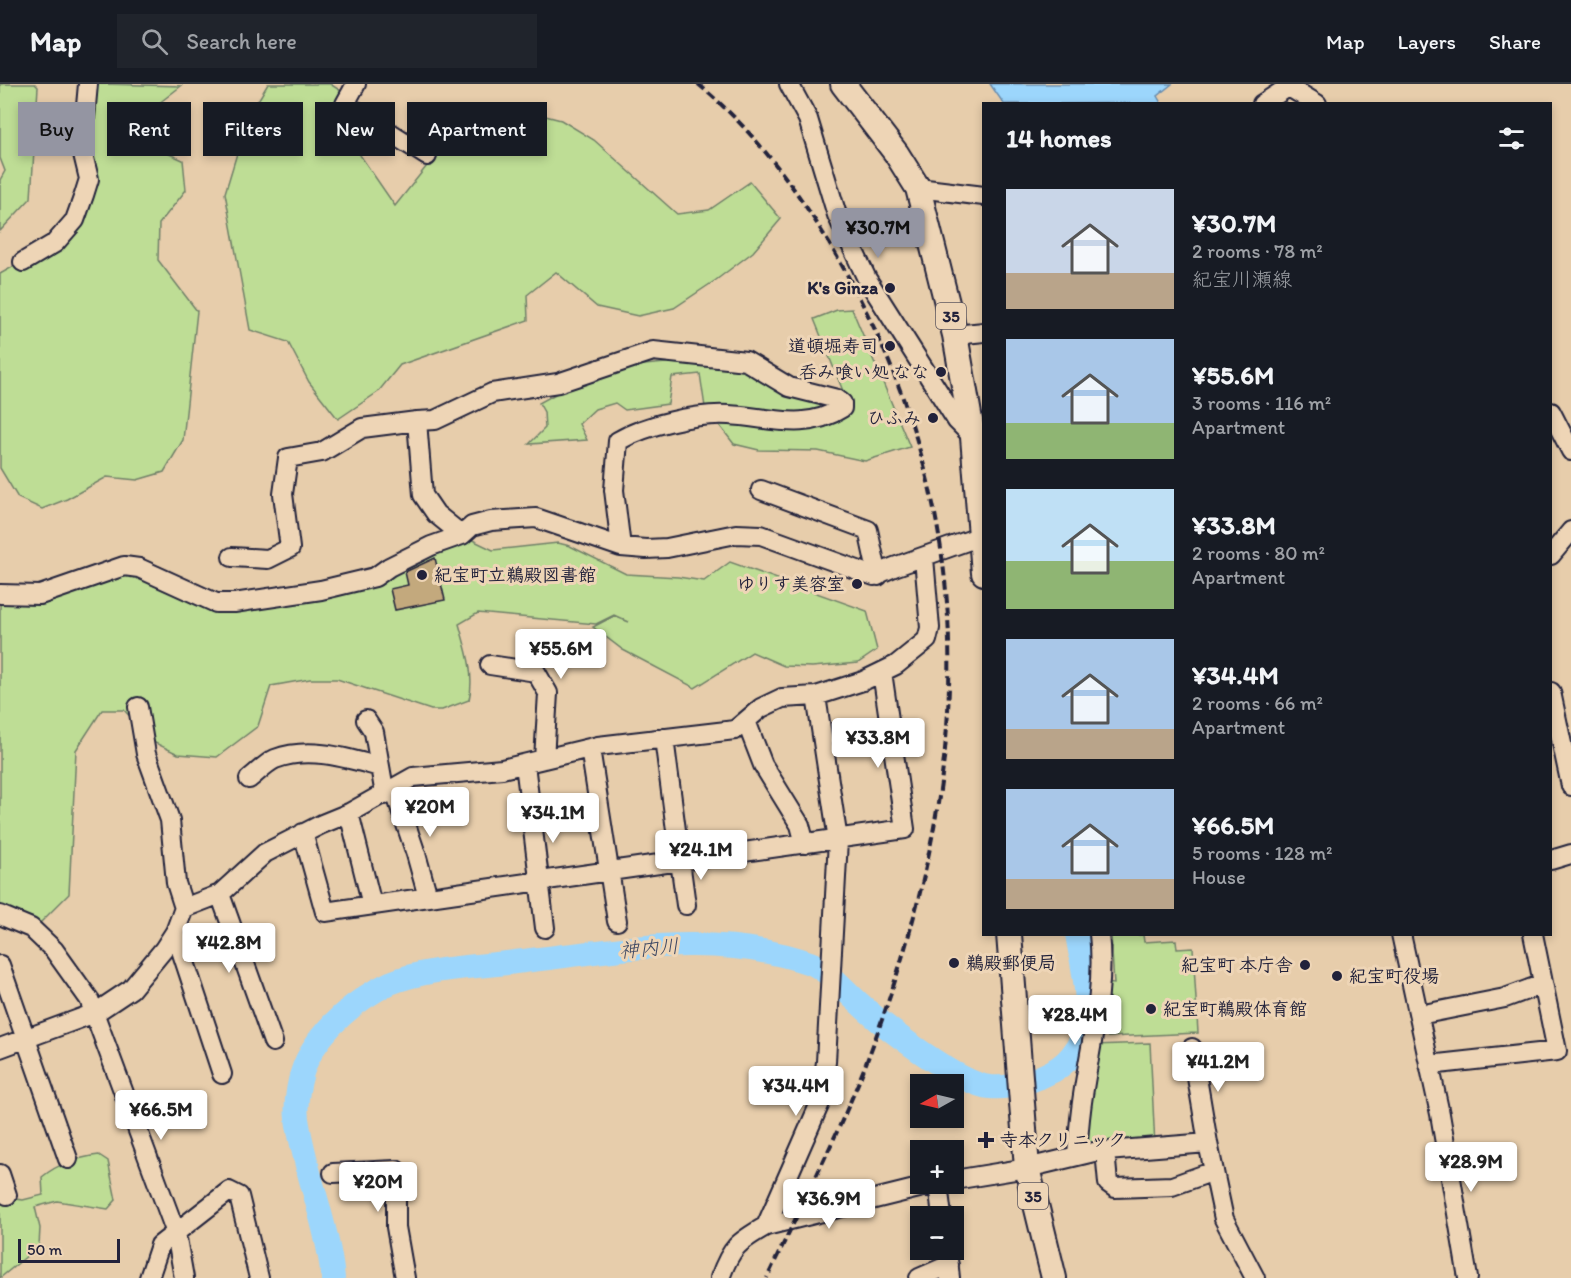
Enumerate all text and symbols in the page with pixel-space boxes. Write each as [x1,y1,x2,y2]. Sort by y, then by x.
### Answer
search box [117,14,537,68]
text: Map [30,24,81,58]
icon: search [138,25,171,58]
text: Search here [186,28,297,55]
text: Map [1326,29,1365,54]
text: Layers [1398,29,1456,54]
text: Share [1489,29,1541,54]
chip: Buy [18,102,95,156]
chip: Rent [107,102,191,156]
chip: Filters [203,102,303,156]
chip: New [315,102,395,156]
chip: Apartment [407,102,547,156]
text: 14 homes [1006,122,1112,154]
icon: filters [1495,122,1528,155]
text: ¥30.7M [1192,207,1276,239]
pin: ¥30.7M [829,208,927,259]
icon: home [1054,213,1126,285]
text: ¥30.7M [846,215,910,239]
text: 2 rooms · 78 m² [1192,239,1323,263]
text: 紀宝川瀬線 [1192,267,1292,291]
place label: K's Ginza [807,277,878,299]
marker: K's Ginza [883,281,897,295]
road number: 35 [936,303,966,329]
place label: 道頓堀寿司 [788,335,878,357]
marker: 道頓堀寿司 [883,339,897,353]
text: ¥55.6M [1192,359,1274,391]
place label: 呑み喰い処 なな [799,361,929,383]
icon: home [1054,363,1126,435]
marker: 呑み喰い処 なな [934,365,948,379]
text: 3 rooms · 116 m² [1192,391,1331,415]
place label: ひふみ [867,407,921,429]
marker: ひふみ [926,411,940,425]
text: Apartment [1192,415,1285,439]
text: ¥33.8M [1192,509,1276,541]
icon: home [1054,513,1126,585]
text: 2 rooms · 80 m² [1192,541,1325,565]
place label: 紀宝町立鵜殿図書館 [434,564,596,586]
text: Apartment [1192,565,1285,589]
marker: 紀宝町立鵜殿図書館 [415,568,429,582]
place label: ゆりす美容室 [737,573,845,595]
marker: ゆりす美容室 [850,577,864,591]
pin: ¥55.6M [512,629,610,680]
text: ¥55.6M [529,636,593,660]
text: ¥34.4M [1192,659,1279,691]
icon: home [1054,663,1126,735]
text: 2 rooms · 66 m² [1192,691,1323,715]
text: Apartment [1192,715,1285,739]
pin: ¥33.8M [829,718,927,769]
text: ¥33.8M [846,725,910,749]
pin: ¥20M [394,787,466,838]
pin: ¥34.1M [504,793,602,844]
text: ¥20M [405,794,455,818]
text: ¥34.1M [521,800,585,824]
text: ¥66.5M [1192,809,1275,841]
icon: home [1054,813,1126,885]
pin: ¥24.1M [652,830,750,881]
text: ¥24.1M [669,837,733,861]
text: 5 rooms · 128 m² [1192,841,1333,865]
text: House [1192,865,1246,889]
pin: ¥42.8M [180,923,278,974]
text: ¥42.8M [196,930,262,954]
water label: 神内川 [618,933,680,963]
place label: 鵜殿郵便局 [966,952,1056,974]
place label: 紀宝町 本庁舎 [1181,954,1293,976]
marker: 鵜殿郵便局 [947,956,961,970]
marker: 紀宝町 本庁舎 [1298,958,1312,972]
place label: 紀宝町役場 [1349,965,1439,987]
marker: 紀宝町役場 [1330,969,1344,983]
pin: ¥28.4M [1026,995,1124,1046]
place label: 紀宝町鵜殿体育館 [1163,998,1307,1020]
text: ¥28.4M [1042,1002,1108,1026]
marker: 紀宝町鵜殿体育館 [1144,1002,1158,1016]
pin: ¥41.2M [1169,1042,1267,1093]
text: ¥41.2M [1186,1049,1250,1073]
pin: ¥34.4M [747,1066,845,1117]
text: ¥34.4M [763,1073,829,1097]
north arrow [910,1074,964,1128]
map controls [910,1074,964,1260]
pin: ¥66.5M [112,1090,210,1141]
text: ¥66.5M [129,1097,193,1121]
place label: 寺本クリニック [1000,1129,1126,1151]
marker: 寺本クリニック [977,1131,995,1149]
button: + [910,1140,964,1194]
pin: ¥28.9M [1422,1142,1520,1193]
text: ¥28.9M [1439,1149,1503,1173]
pin: ¥20M [342,1162,414,1213]
text: ¥20M [353,1169,403,1193]
pin: ¥36.9M [780,1179,878,1230]
road number: 35 [1018,1183,1048,1209]
text: ¥36.9M [797,1186,861,1210]
button: − [910,1206,964,1260]
scale bar [18,1236,120,1264]
text: 50 m [27,1240,62,1259]

